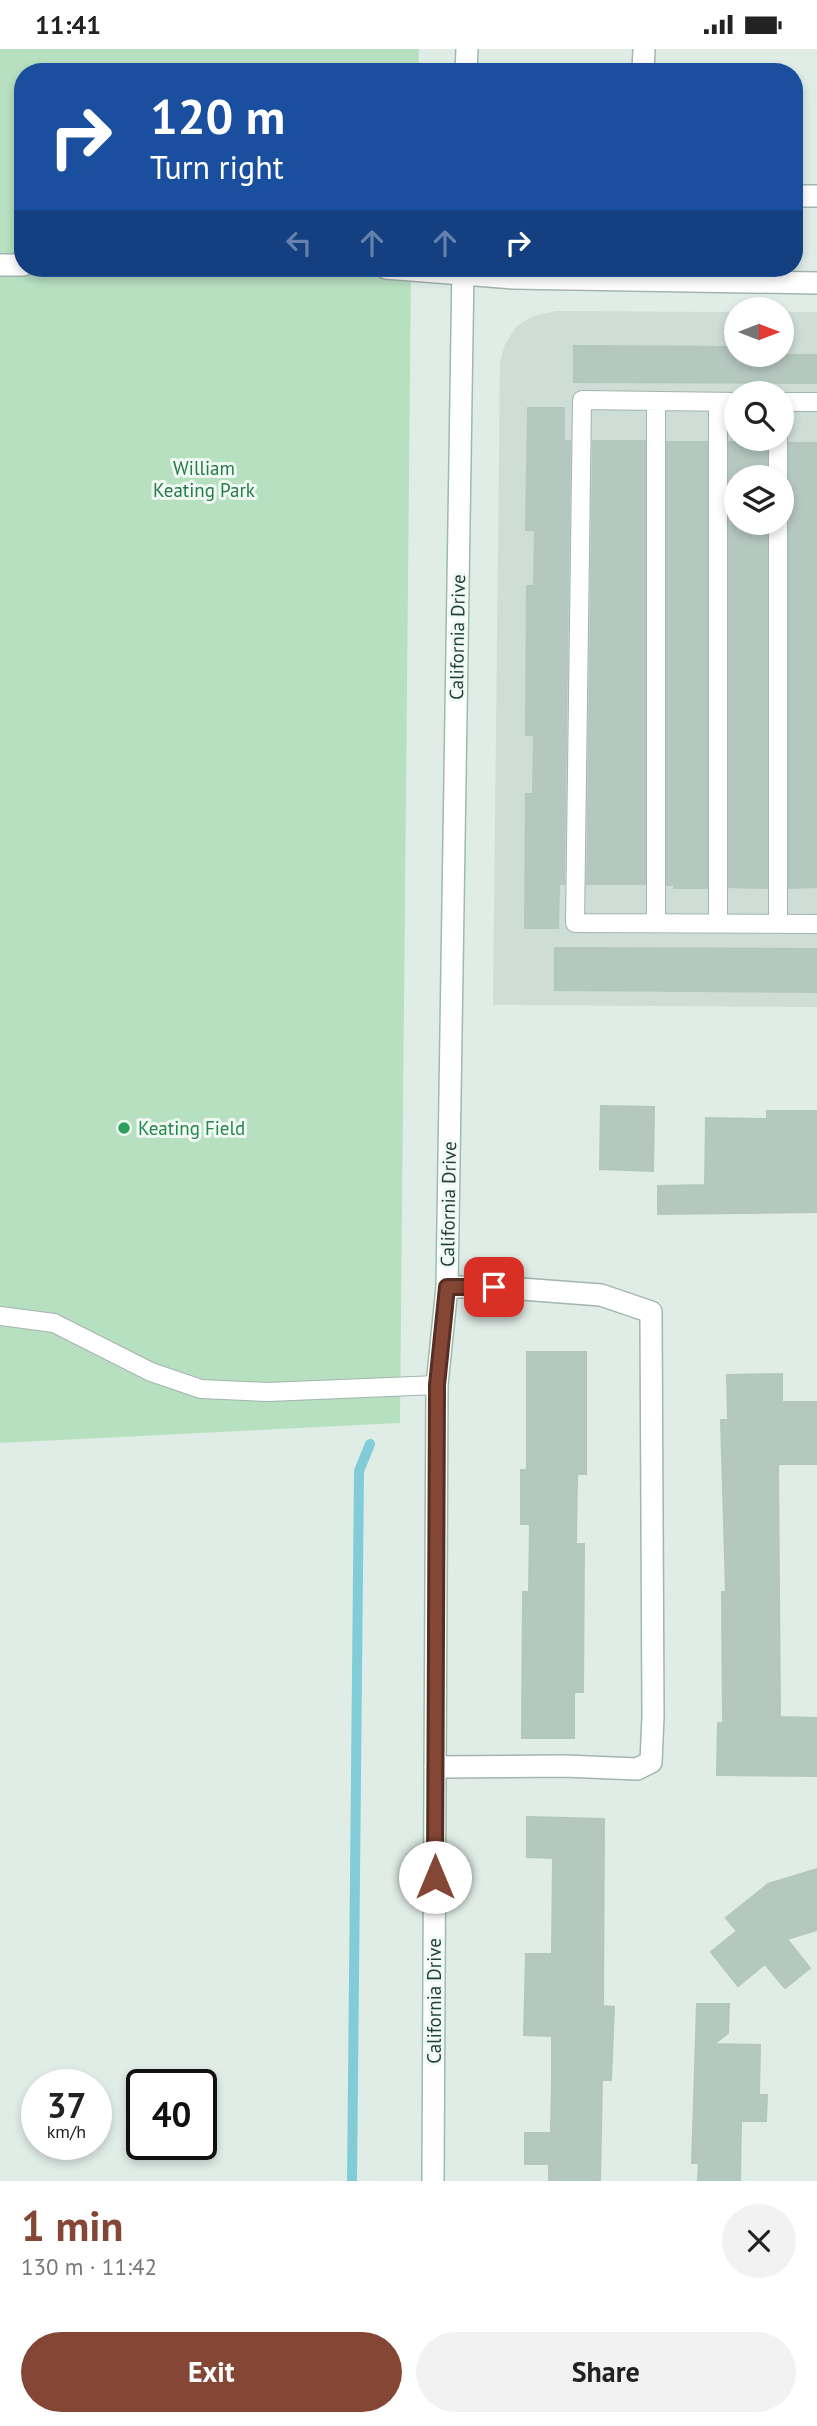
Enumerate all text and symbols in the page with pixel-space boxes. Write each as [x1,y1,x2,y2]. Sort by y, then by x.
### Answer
text: 11:41 [35,8,101,41]
text: 120 m [150,84,285,148]
icon: right [35,91,126,182]
text: Turn right [150,146,284,188]
icon: left [280,224,318,262]
icon: ahead [353,224,391,262]
icon: ahead [426,224,464,262]
icon: right [499,224,537,262]
north arrow [724,297,794,367]
map controls [724,297,794,535]
button: search [724,381,794,451]
park label: William Keating Park [153,456,255,502]
button: layers [724,465,794,535]
street label: California Drive [444,574,470,700]
place label: Keating Field [138,1116,245,1140]
marker: Keating Field [116,1120,132,1136]
street label: California Drive [435,1141,461,1267]
pin [464,1257,524,1317]
icon: arrive [475,1268,513,1306]
position arrow [398,1840,472,1914]
street label: California Drive [422,1938,446,2064]
speed limit sign: 40 [126,2069,217,2160]
text: 37 [47,2082,86,2128]
text: km/h [47,2120,86,2143]
text: 1 min [21,2198,123,2253]
button: close [722,2204,796,2278]
text: 130 m · 11:42 [21,2252,157,2281]
button: Exit [21,2332,402,2412]
button: Share [416,2332,796,2412]

